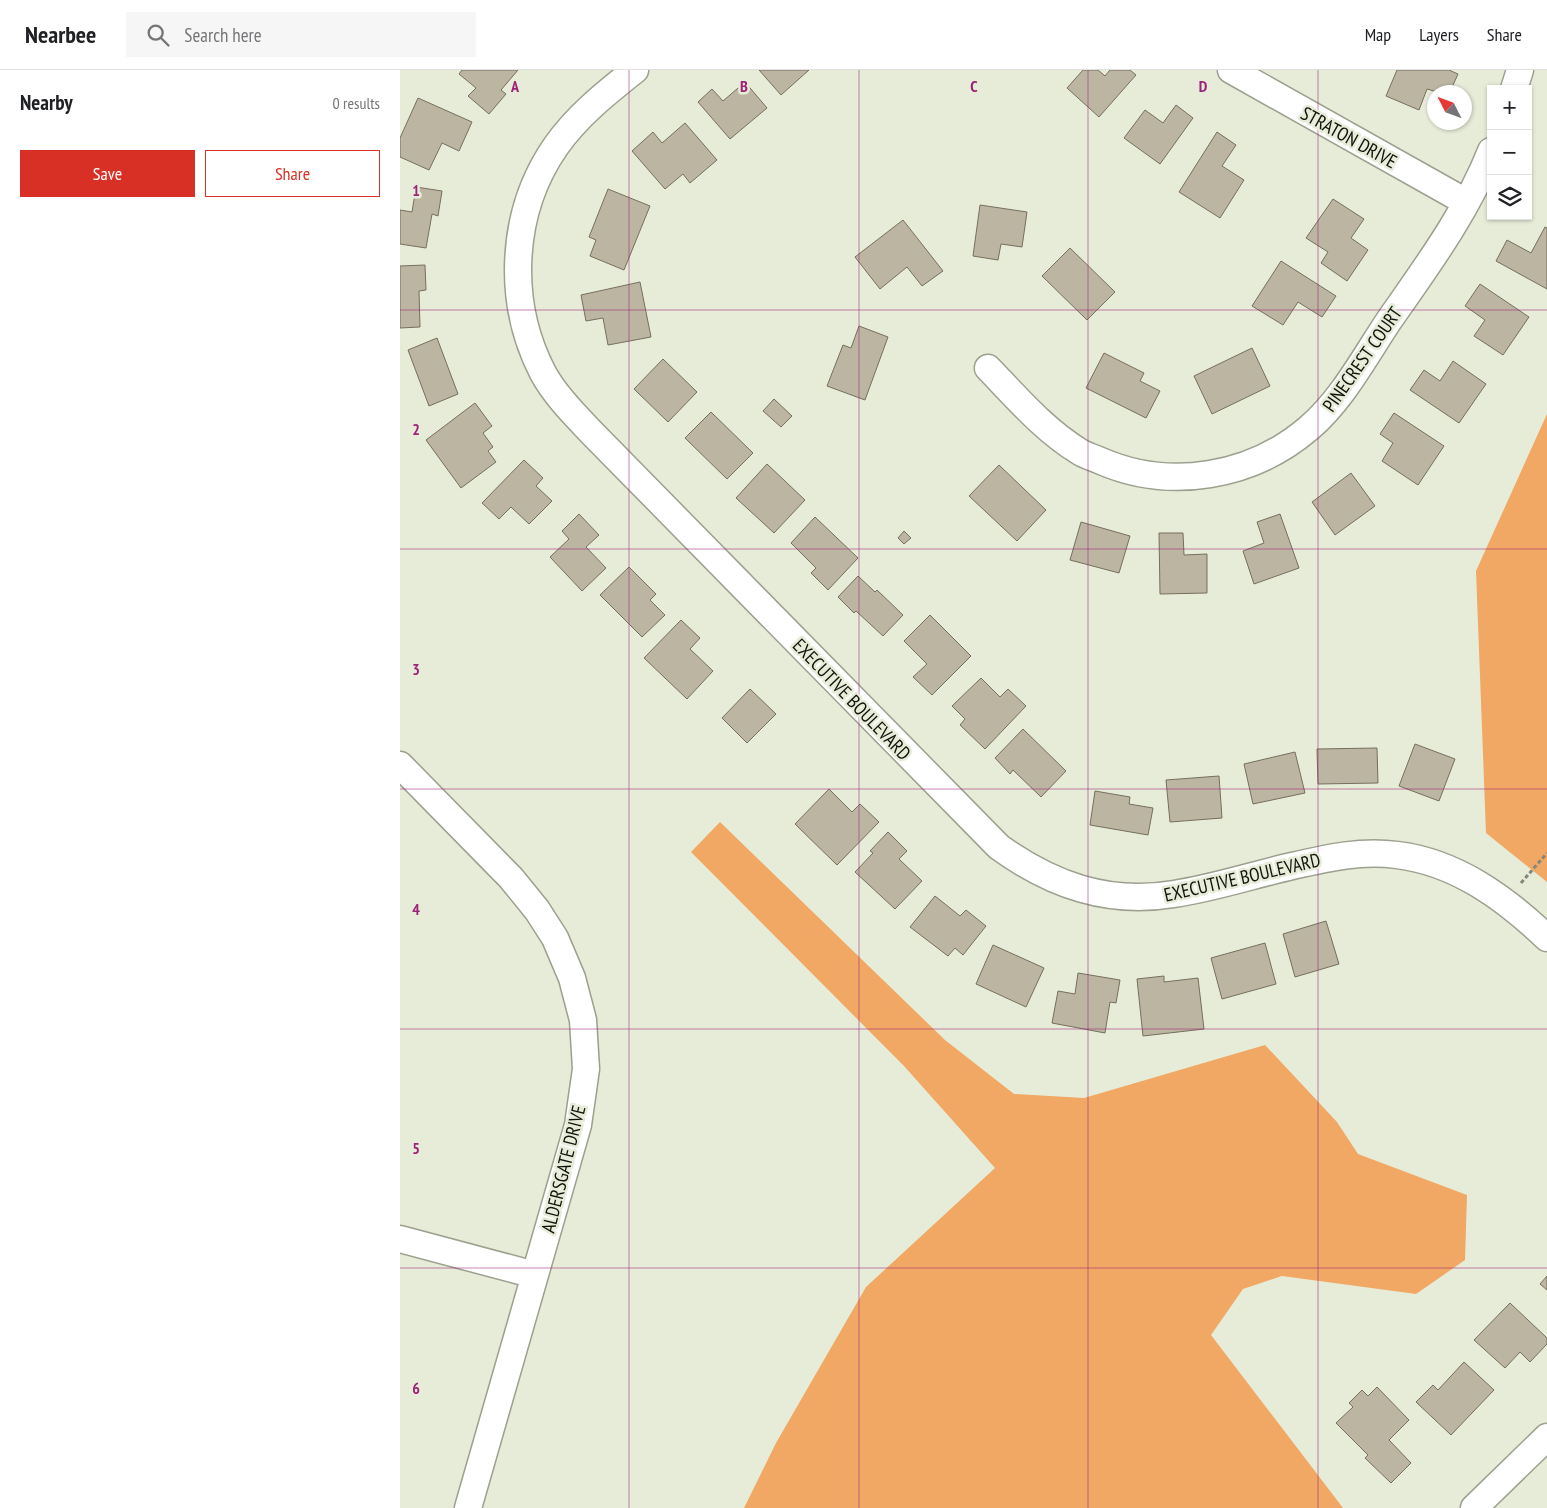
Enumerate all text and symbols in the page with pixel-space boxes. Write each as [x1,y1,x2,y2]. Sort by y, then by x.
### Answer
search box [126,12,476,57]
text: Nearbee [25,19,96,50]
icon: search [144,21,172,49]
text: Search here [184,23,262,47]
text: Map [1365,23,1391,46]
text: Layers [1419,23,1459,46]
text: Share [1487,23,1522,46]
text: A [510,76,520,96]
text: B [740,76,748,96]
text: C [970,76,978,96]
text: D [1199,76,1208,96]
north arrow [1427,85,1472,130]
map controls [1487,85,1532,220]
button: + [1487,85,1532,130]
text: Nearby [20,89,73,116]
text: 0 results [333,93,380,113]
street label: STRATON DRIVE [1297,101,1401,173]
button: − [1487,130,1532,175]
button: Save [20,150,195,197]
button: Share [205,150,380,197]
button: layers [1487,175,1532,220]
text: 1 [412,180,420,200]
street label: PINECREST COURT [1317,301,1407,416]
text: 2 [412,419,420,439]
street label: EXECUTIVE BOULEVARD [788,633,916,765]
text: 3 [412,659,420,679]
street label: EXECUTIVE BOULEVARD [1161,847,1323,907]
text: 4 [412,899,420,919]
street label: ALDERSGATE DRIVE [536,1103,590,1235]
text: 5 [412,1138,420,1158]
text: 6 [412,1378,420,1398]

